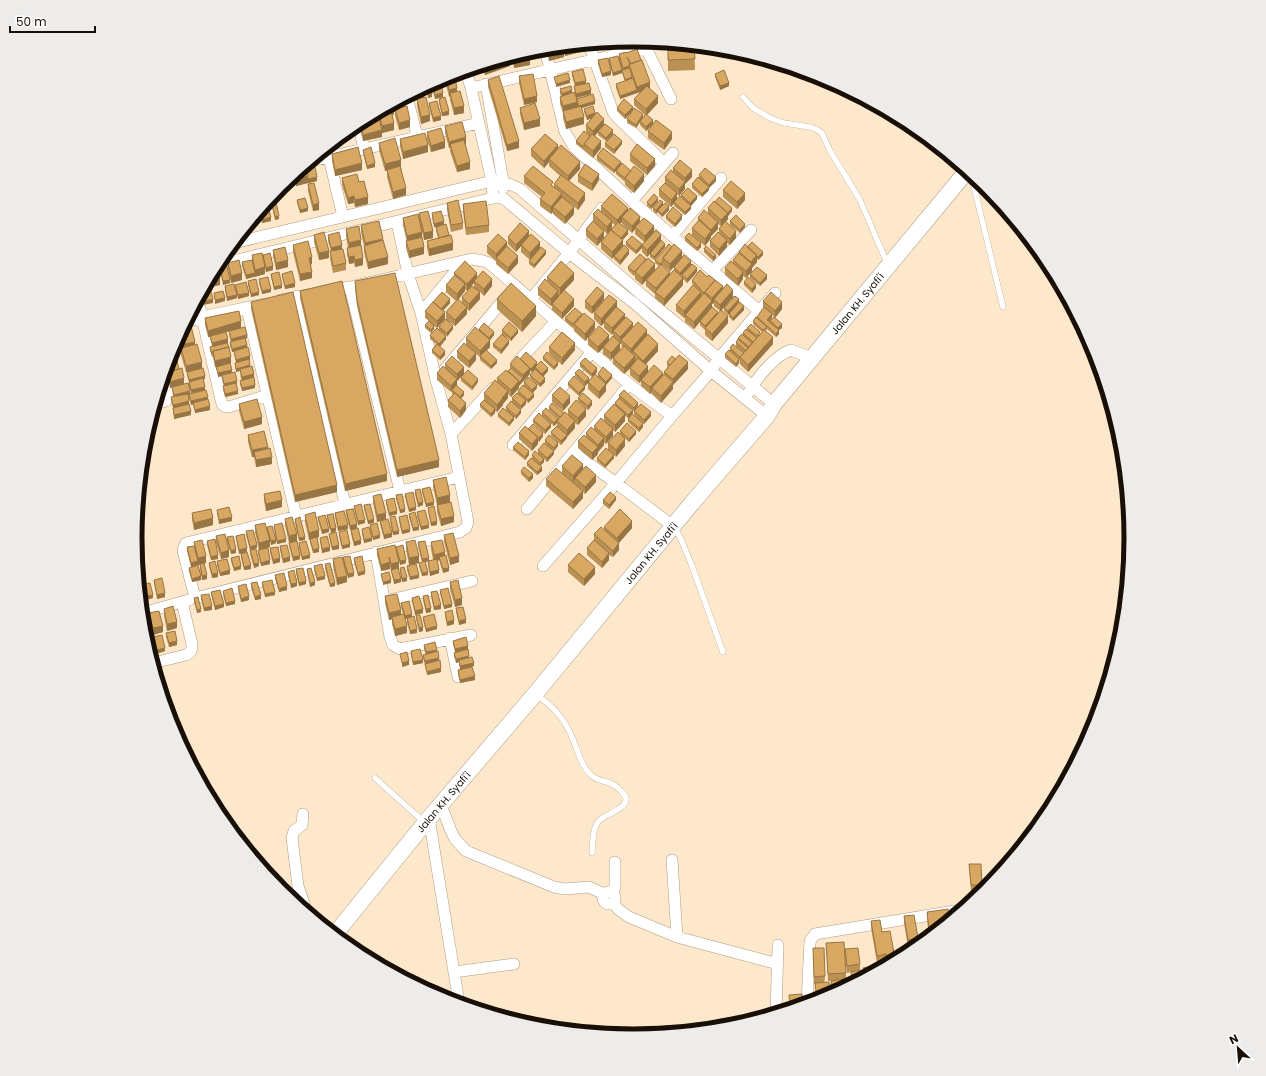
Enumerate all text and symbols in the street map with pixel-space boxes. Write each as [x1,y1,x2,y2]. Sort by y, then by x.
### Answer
scale bar [10,8,95,34]
text: 50 m [16,13,47,30]
street label: Jalan KH. Syafi'i [828,270,888,338]
street label: Jalan KH. Syafi'i [621,519,681,587]
street label: Jalan KH. Syafi'i [413,768,474,836]
north arrow [1218,1028,1258,1068]
text: N [1226,1030,1241,1048]

